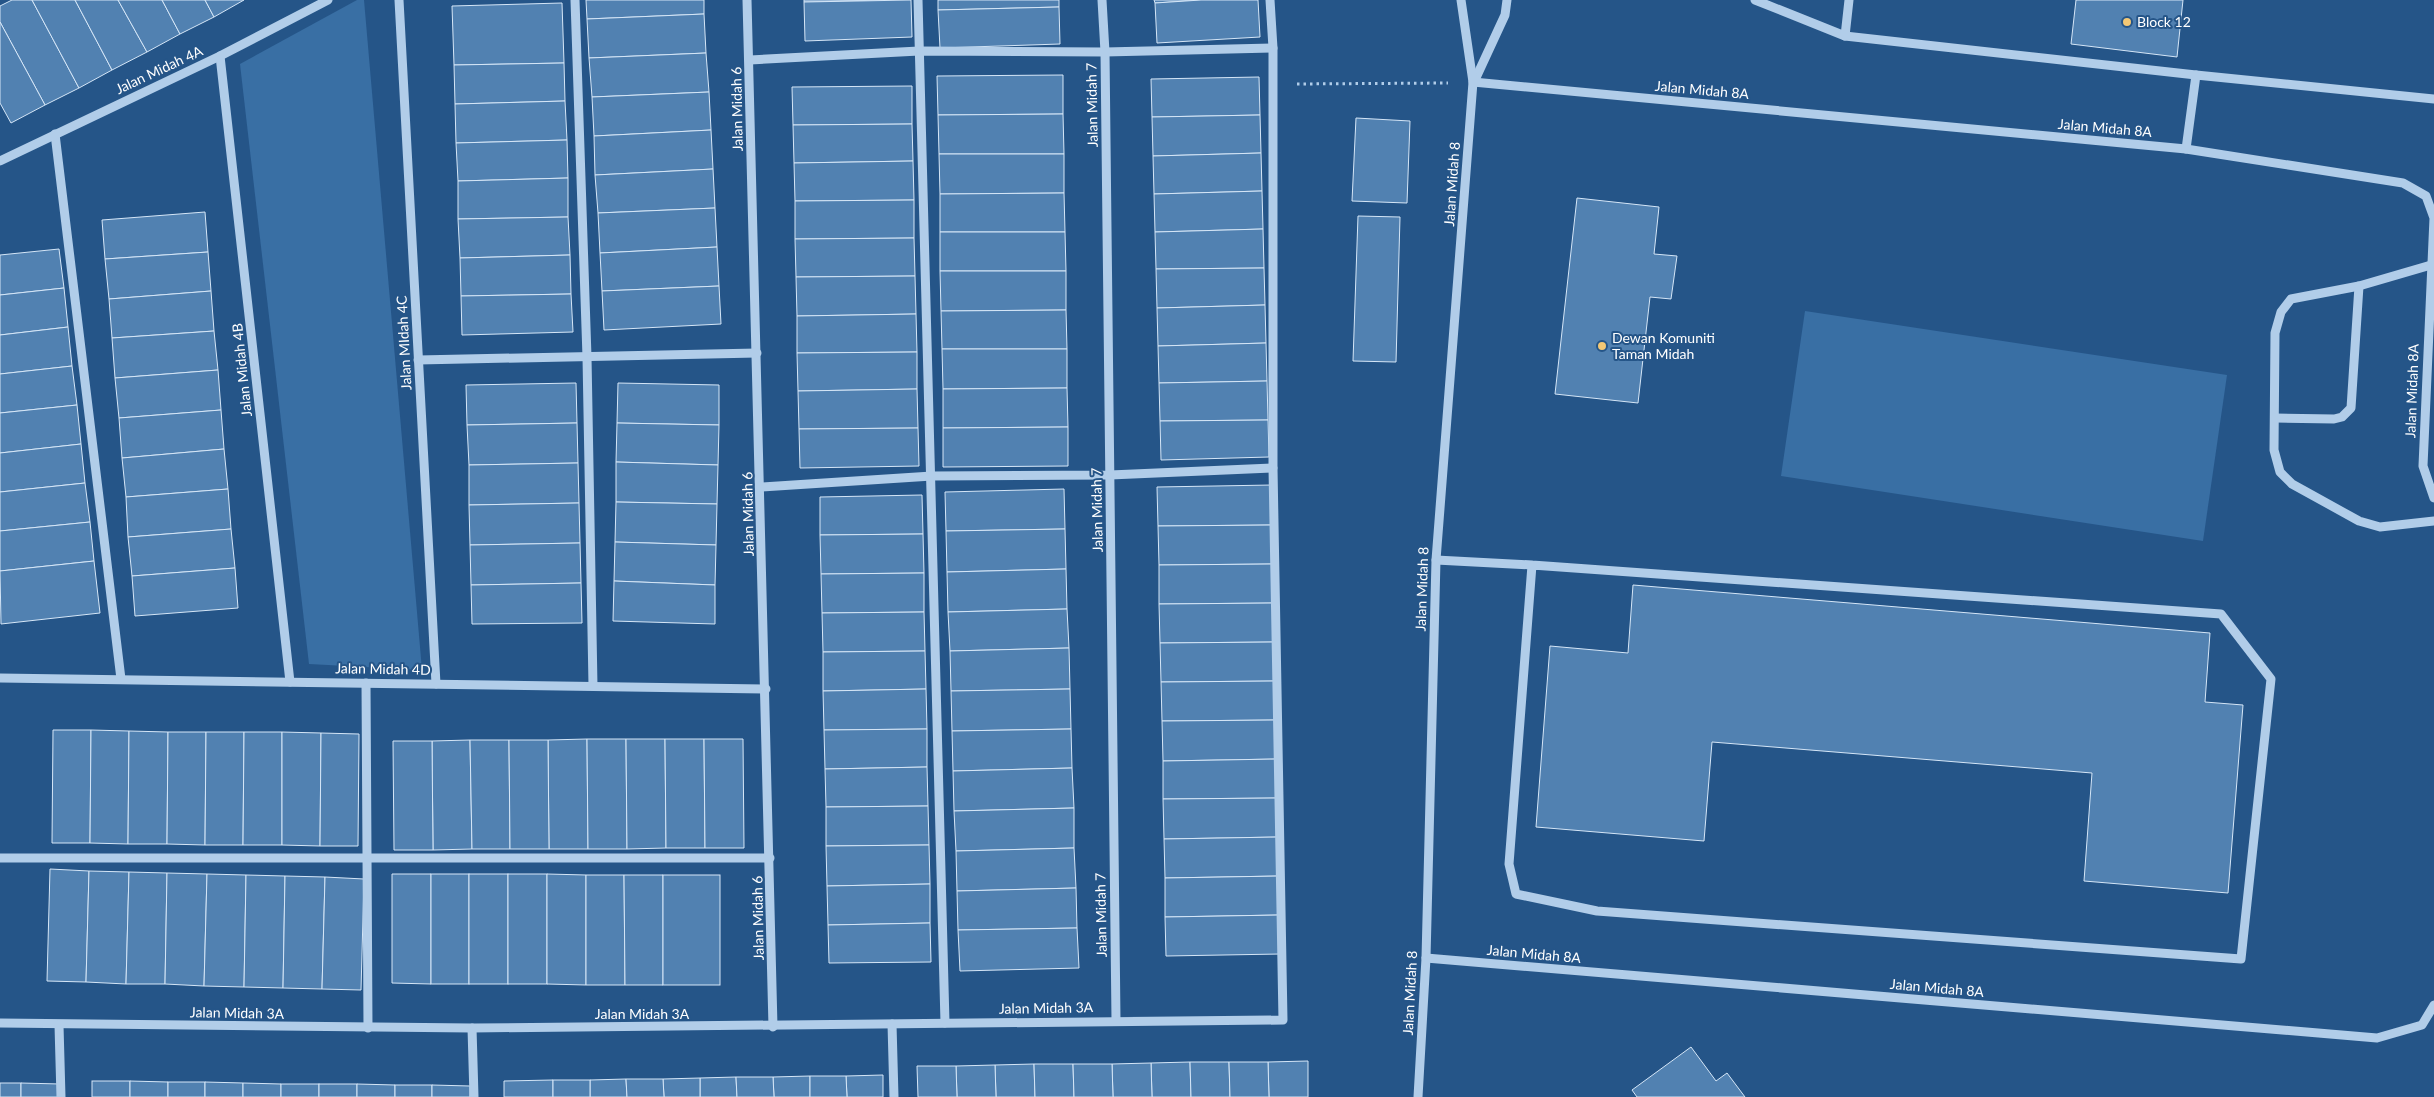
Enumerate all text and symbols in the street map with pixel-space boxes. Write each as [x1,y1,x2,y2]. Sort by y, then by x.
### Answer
place label: Block 12 [2137,13,2191,30]
marker: Block 12 [2121,16,2133,28]
street label: Jalan Midah 4A [112,42,206,97]
street label: Jalan Midah 7 [1082,62,1101,148]
street label: Jalan Midah 6 [727,66,746,152]
street label: Jalan Midah 8A [1654,77,1750,102]
street label: Jalan Midah 8A [2057,115,2153,140]
street label: Jalan Midah 8 [1440,141,1463,227]
street label: Jalan MIdah 4C [393,295,414,391]
street label: Jalan Midah 4B [228,322,255,418]
place label: Dewan Komuniti Taman Midah [1612,329,1715,362]
marker: Dewan Komuniti Taman Midah [1596,340,1608,352]
street label: Jalan Midah 8A [2401,343,2422,438]
street label: Jalan Midah 7 [1087,467,1106,553]
street label: Jalan Midah 6 [738,471,757,557]
street label: Jalan Midah 8 [1412,546,1431,632]
street label: Jalan Midah 4D [335,659,431,678]
street label: Jalan Midah 7 [1091,872,1110,958]
street label: Jalan Midah 6 [748,875,767,961]
street label: Jalan Midah 8A [1486,941,1582,966]
street label: Jalan Midah 8 [1399,950,1420,1036]
street label: Jalan Midah 8A [1889,975,1985,1000]
street label: Jalan Midah 3A [999,998,1094,1017]
street label: Jalan Midah 3A [190,1003,285,1022]
street label: Jalan Midah 3A [595,1005,690,1022]

